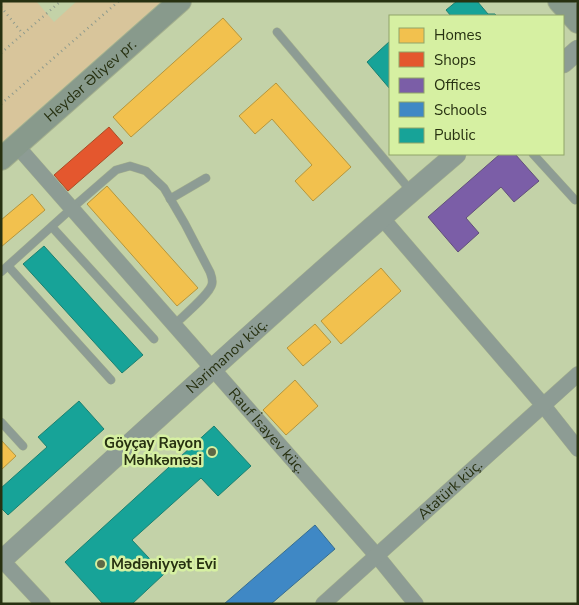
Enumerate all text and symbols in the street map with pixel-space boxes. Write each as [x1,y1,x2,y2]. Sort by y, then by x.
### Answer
legend [389,15,564,155]
text: Homes [434,25,482,45]
street label: Heydər Əliyev pr. [40,34,141,126]
text: Shops [434,50,476,70]
text: Offices [434,75,481,95]
text: Schools [434,100,487,120]
text: Public [434,125,475,145]
street label: Nərimanov küç. [182,314,272,398]
street label: Rauf İsayev küç. [224,384,310,478]
place label: Göyçay Rayon Məhkəməsi [104,433,202,470]
marker: Göyçay Rayon Məhkəməsi [206,446,218,458]
street label: Atatürk küç. [413,455,487,524]
place label: Mədəniyyət Evi [111,554,217,574]
marker: Mədəniyyət Evi [95,558,107,570]

